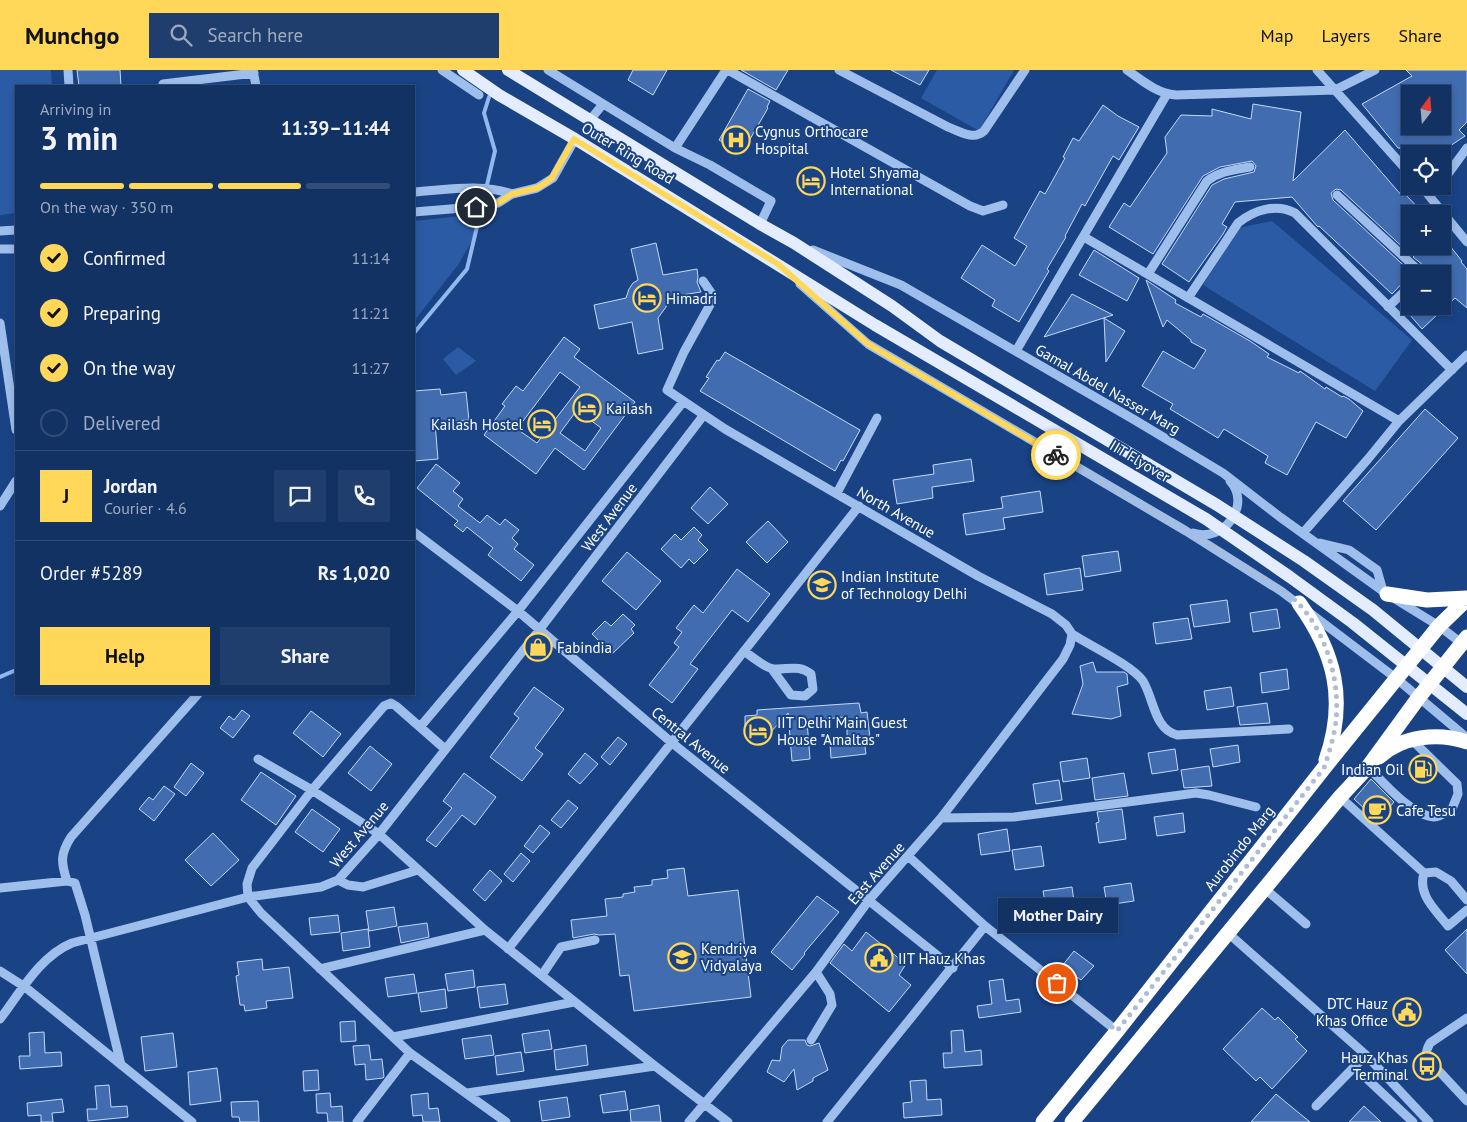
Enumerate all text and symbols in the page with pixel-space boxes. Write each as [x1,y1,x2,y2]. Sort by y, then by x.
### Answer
search box [149,13,499,58]
text: Munchgo [25,20,119,51]
icon: search [167,21,195,49]
text: Search here [207,23,303,47]
text: Map [1261,24,1293,47]
text: Layers [1321,24,1370,47]
text: Share [1398,24,1442,47]
north arrow [1401,85,1451,135]
map controls [1401,85,1451,315]
text: Arriving in [40,99,111,119]
text: 11:39–11:44 [281,116,390,140]
text: 3 min [40,117,118,159]
street label: Outer Ring Road [578,118,678,188]
place label: Cygnus Orthocare Hospital [755,122,869,158]
hospital icon: Cygnus Orthocare Hospital [721,125,751,155]
button: locate [1401,145,1451,195]
place label: Hotel Shyama International [830,163,919,199]
hotel icon: Hotel Shyama International [796,166,826,196]
pin [455,186,497,228]
icon: home [462,193,490,221]
text: On the way · 350 m [40,197,173,217]
button: + [1401,205,1451,255]
icon: check [40,244,68,272]
text: Confirmed [83,246,166,270]
text: 11:14 [352,248,390,268]
button: − [1401,265,1451,315]
hotel icon: Himadri [632,283,662,313]
place label: Himadri [666,289,717,308]
icon: check [40,299,68,327]
text: Preparing [83,301,161,325]
text: 11:21 [352,303,390,323]
street label: Gamal Abdel Nasser Marg [1032,340,1184,438]
icon: check [40,354,68,382]
text: On the way [83,356,175,380]
text: 11:27 [352,358,390,378]
hotel icon: Kailash [572,393,602,423]
place label: Kailash [606,399,653,418]
hotel icon: Kailash Hostel [527,409,557,439]
text: Delivered [83,411,161,435]
place label: Kailash Hostel [431,415,524,434]
courier [1031,430,1081,480]
street label: IIT Flyover [1106,436,1174,486]
icon: bike [1042,441,1070,469]
button: chat [274,470,326,522]
button: phone [338,470,390,522]
text: Jordan [104,474,157,498]
street label: West Avenue [577,479,641,555]
street label: North Avenue [853,482,939,542]
text: J [63,484,69,508]
text: Courier · 4.6 [104,498,187,518]
text: Order #5289 [40,561,143,585]
text: Rs 1,020 [318,561,390,585]
place label: Indian Institute of Technology Delhi [841,567,967,603]
school or university icon: Indian Institute of Technology Delhi [807,570,837,600]
button: Help [40,627,210,685]
button: Share [220,627,390,685]
shop icon: Fabindia [523,632,553,662]
place label: Fabindia [557,638,612,657]
street label: Central Avenue [648,702,734,778]
place label: IIT Delhi Main Guest House "Amaltas" [777,713,907,749]
hotel icon: IIT Delhi Main Guest House "Amaltas" [743,716,773,746]
fuel station icon: Indian Oil [1408,754,1438,784]
place label: Indian Oil [1341,760,1405,779]
cafe icon: Cafe Tesu [1362,795,1392,825]
street label: West Avenue [326,797,392,871]
place label: Cafe Tesu [1396,801,1456,820]
street label: Aurobindo Marg [1200,802,1278,894]
street label: East Avenue [843,838,909,908]
callout: Mother Dairy [997,898,1117,933]
text: Mother Dairy [1013,905,1103,925]
place label: Kendriya Vidyalaya [700,939,762,975]
school or university icon: Kendriya Vidyalaya [667,942,697,972]
public building icon: IIT Hauz Khas [864,943,894,973]
place label: IIT Hauz Khas [898,949,985,968]
pin [1036,962,1078,1004]
icon: bag [1043,969,1071,997]
place label: DTC Hauz Khas Office [1316,994,1388,1030]
public building icon: DTC Hauz Khas Office [1392,997,1422,1027]
place label: Hauz Khas Terminal [1341,1048,1409,1084]
bus stop icon: Hauz Khas Terminal [1412,1051,1442,1081]

